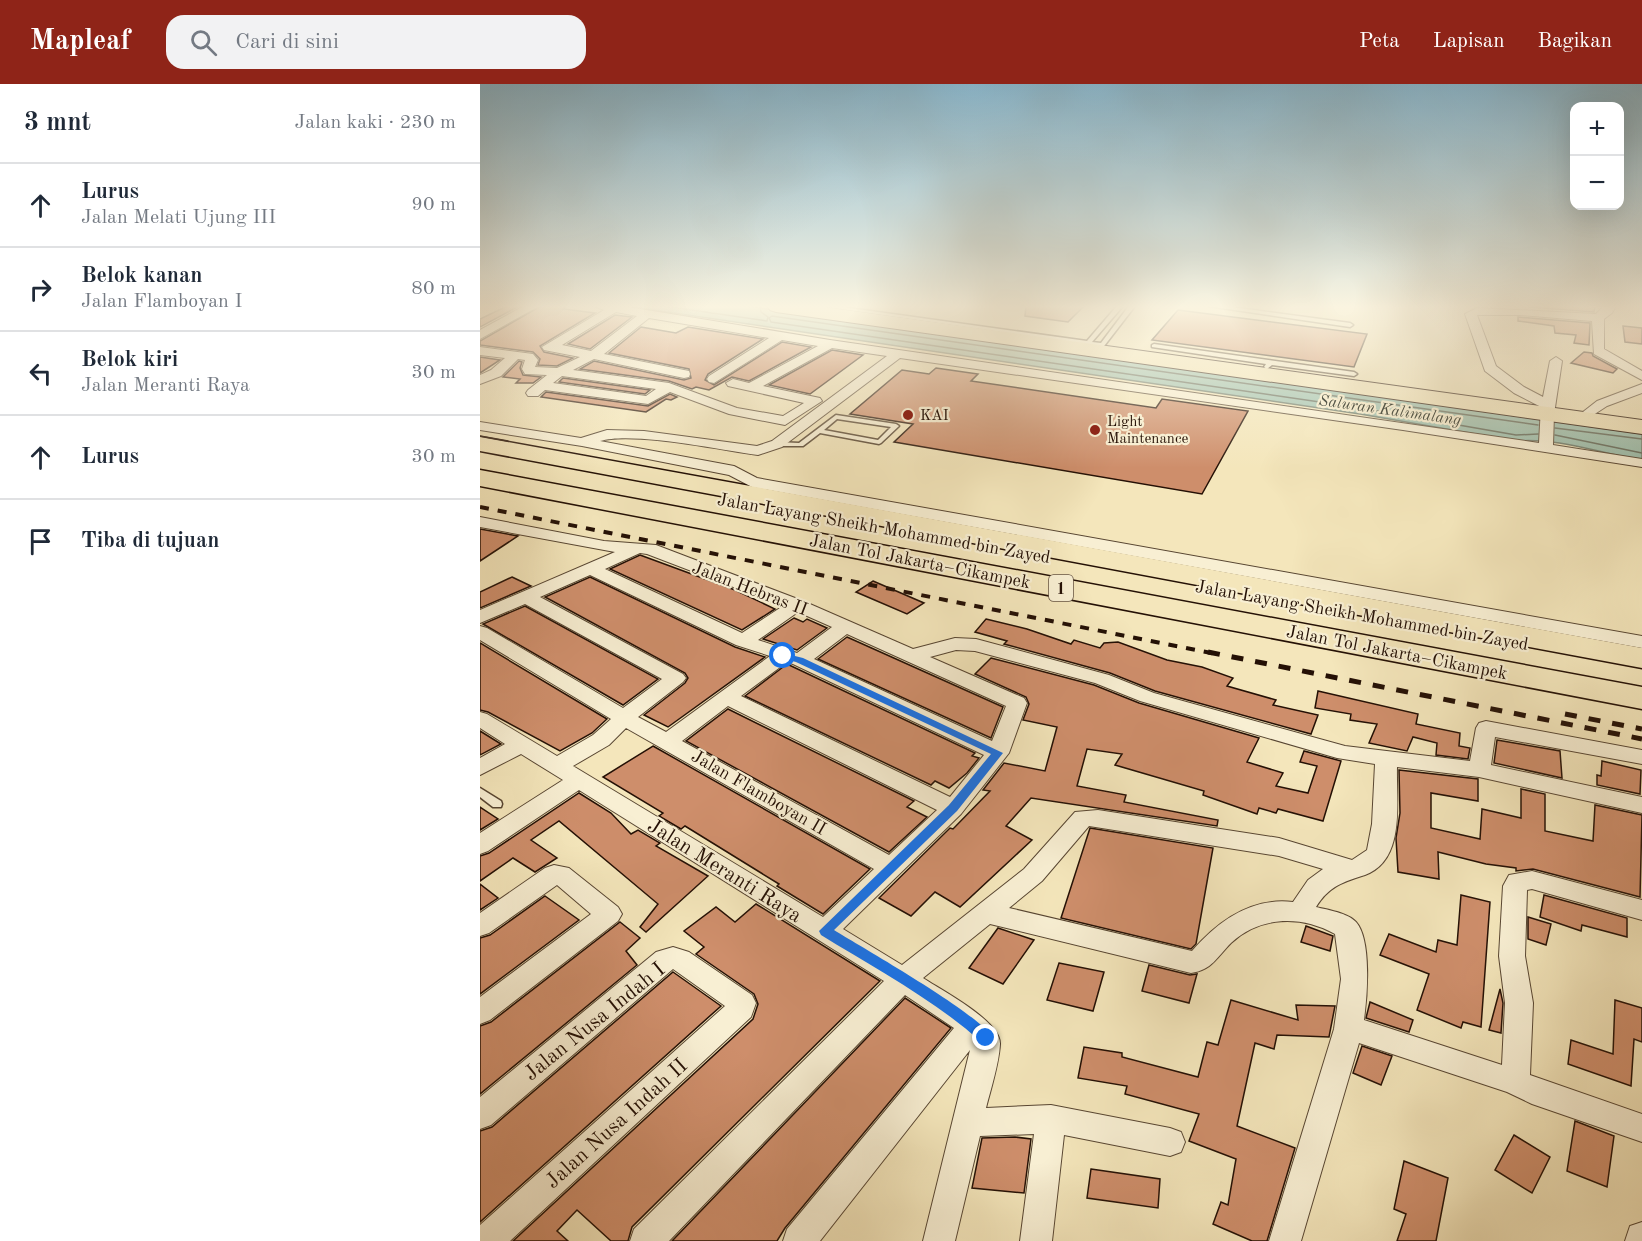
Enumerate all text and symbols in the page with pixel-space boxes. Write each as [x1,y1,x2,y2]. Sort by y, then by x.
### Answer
search box [166,15,586,69]
icon: search [187,26,220,59]
text: Mapleaf [30,28,130,56]
text: Cari di sini [235,31,339,53]
text: Peta [1359,31,1400,52]
text: Lapisan [1433,31,1504,52]
text: Bagikan [1537,31,1612,52]
map controls [1570,102,1624,210]
button: + [1570,102,1624,156]
text: 3 mnt [24,110,91,136]
text: Jalan kaki · 230 m [294,113,456,133]
button: − [1570,156,1624,210]
text: Lurus [81,181,139,203]
icon: ahead [24,189,57,222]
text: 90 m [411,195,456,215]
text: Jalan Melati Ujung III [81,208,276,228]
text: Belok kanan [81,265,203,287]
icon: right [24,273,57,306]
text: 80 m [411,279,456,299]
text: Jalan Flamboyan I [81,292,242,312]
text: Belok kiri [81,349,178,371]
icon: left [24,357,57,390]
text: 30 m [411,363,456,383]
text: Jalan Meranti Raya [81,376,250,396]
water label: Saluran Kalimalang [1318,393,1462,429]
marker: KAI [901,408,915,422]
place label: KAI [920,409,949,424]
place label: Light Maintenance [1107,415,1188,447]
marker: Light Maintenance [1088,423,1102,437]
icon: ahead [24,441,57,474]
text: Lurus [81,446,139,468]
text: 30 m [411,447,456,467]
street label: Jalan Layang Sheikh Mohammed bin Zayed [716,491,1052,567]
icon: arrive [24,525,57,558]
text: Tiba di tujuan [81,530,219,552]
street label: Jalan Tol Jakarta–Cikampek [808,532,1032,592]
street label: Jalan Hebras II [689,559,810,619]
road number: 1 [1049,575,1073,601]
street label: Jalan Layang Sheikh Mohammed bin Zayed [1194,578,1530,654]
street label: Jalan Tol Jakarta–Cikampek [1285,623,1509,683]
route start [769,642,795,668]
street label: Jalan Flamboyan II [688,747,829,839]
street label: Jalan Meranti Raya [643,815,805,927]
street label: Jalan Nusa Indah I [521,959,669,1085]
route end [972,1024,998,1050]
street label: Jalan Nusa Indah II [542,1055,692,1193]

